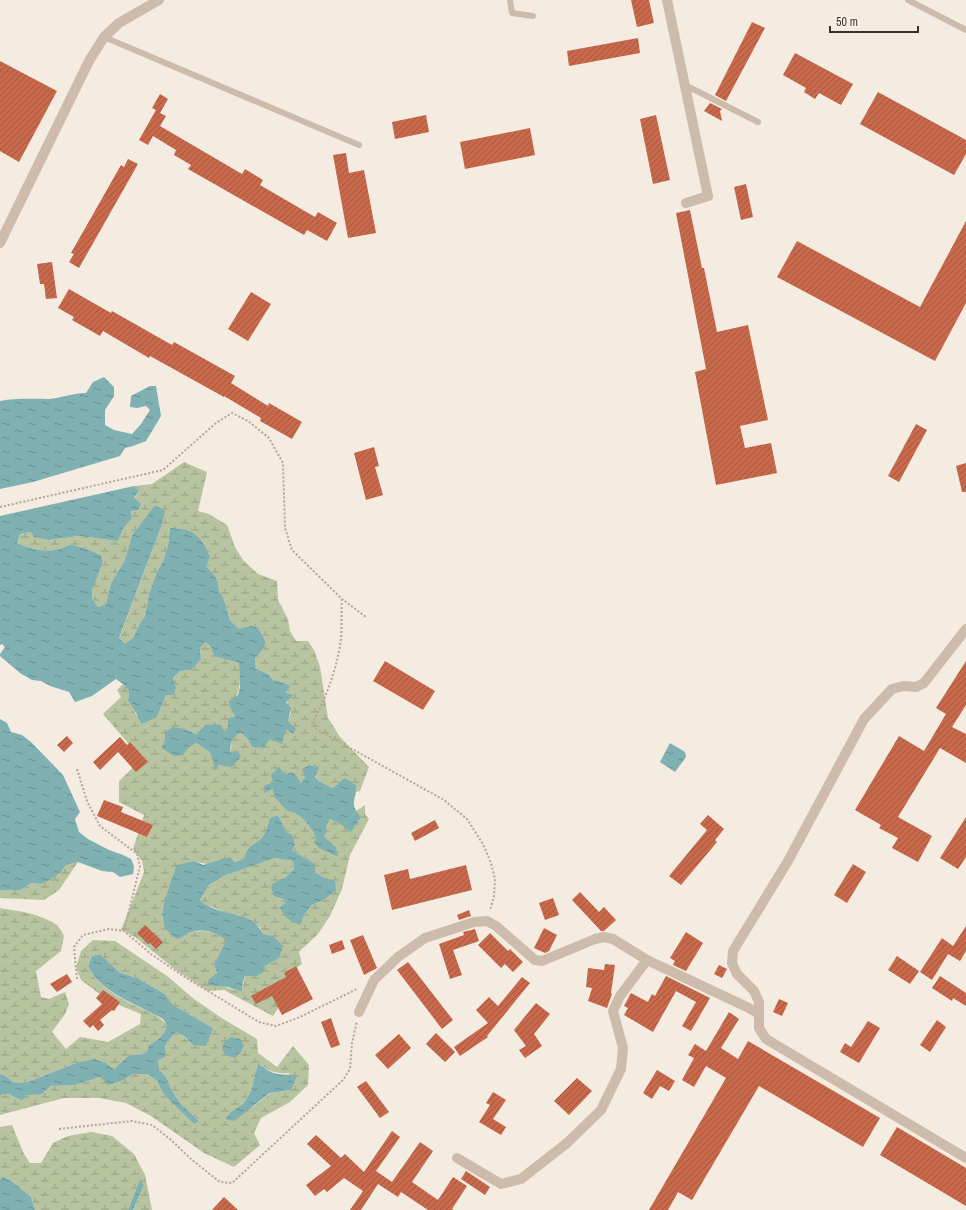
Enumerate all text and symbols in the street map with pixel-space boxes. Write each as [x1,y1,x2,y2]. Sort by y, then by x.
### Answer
scale bar [830,8,918,34]
text: 50 m [836,14,858,30]

